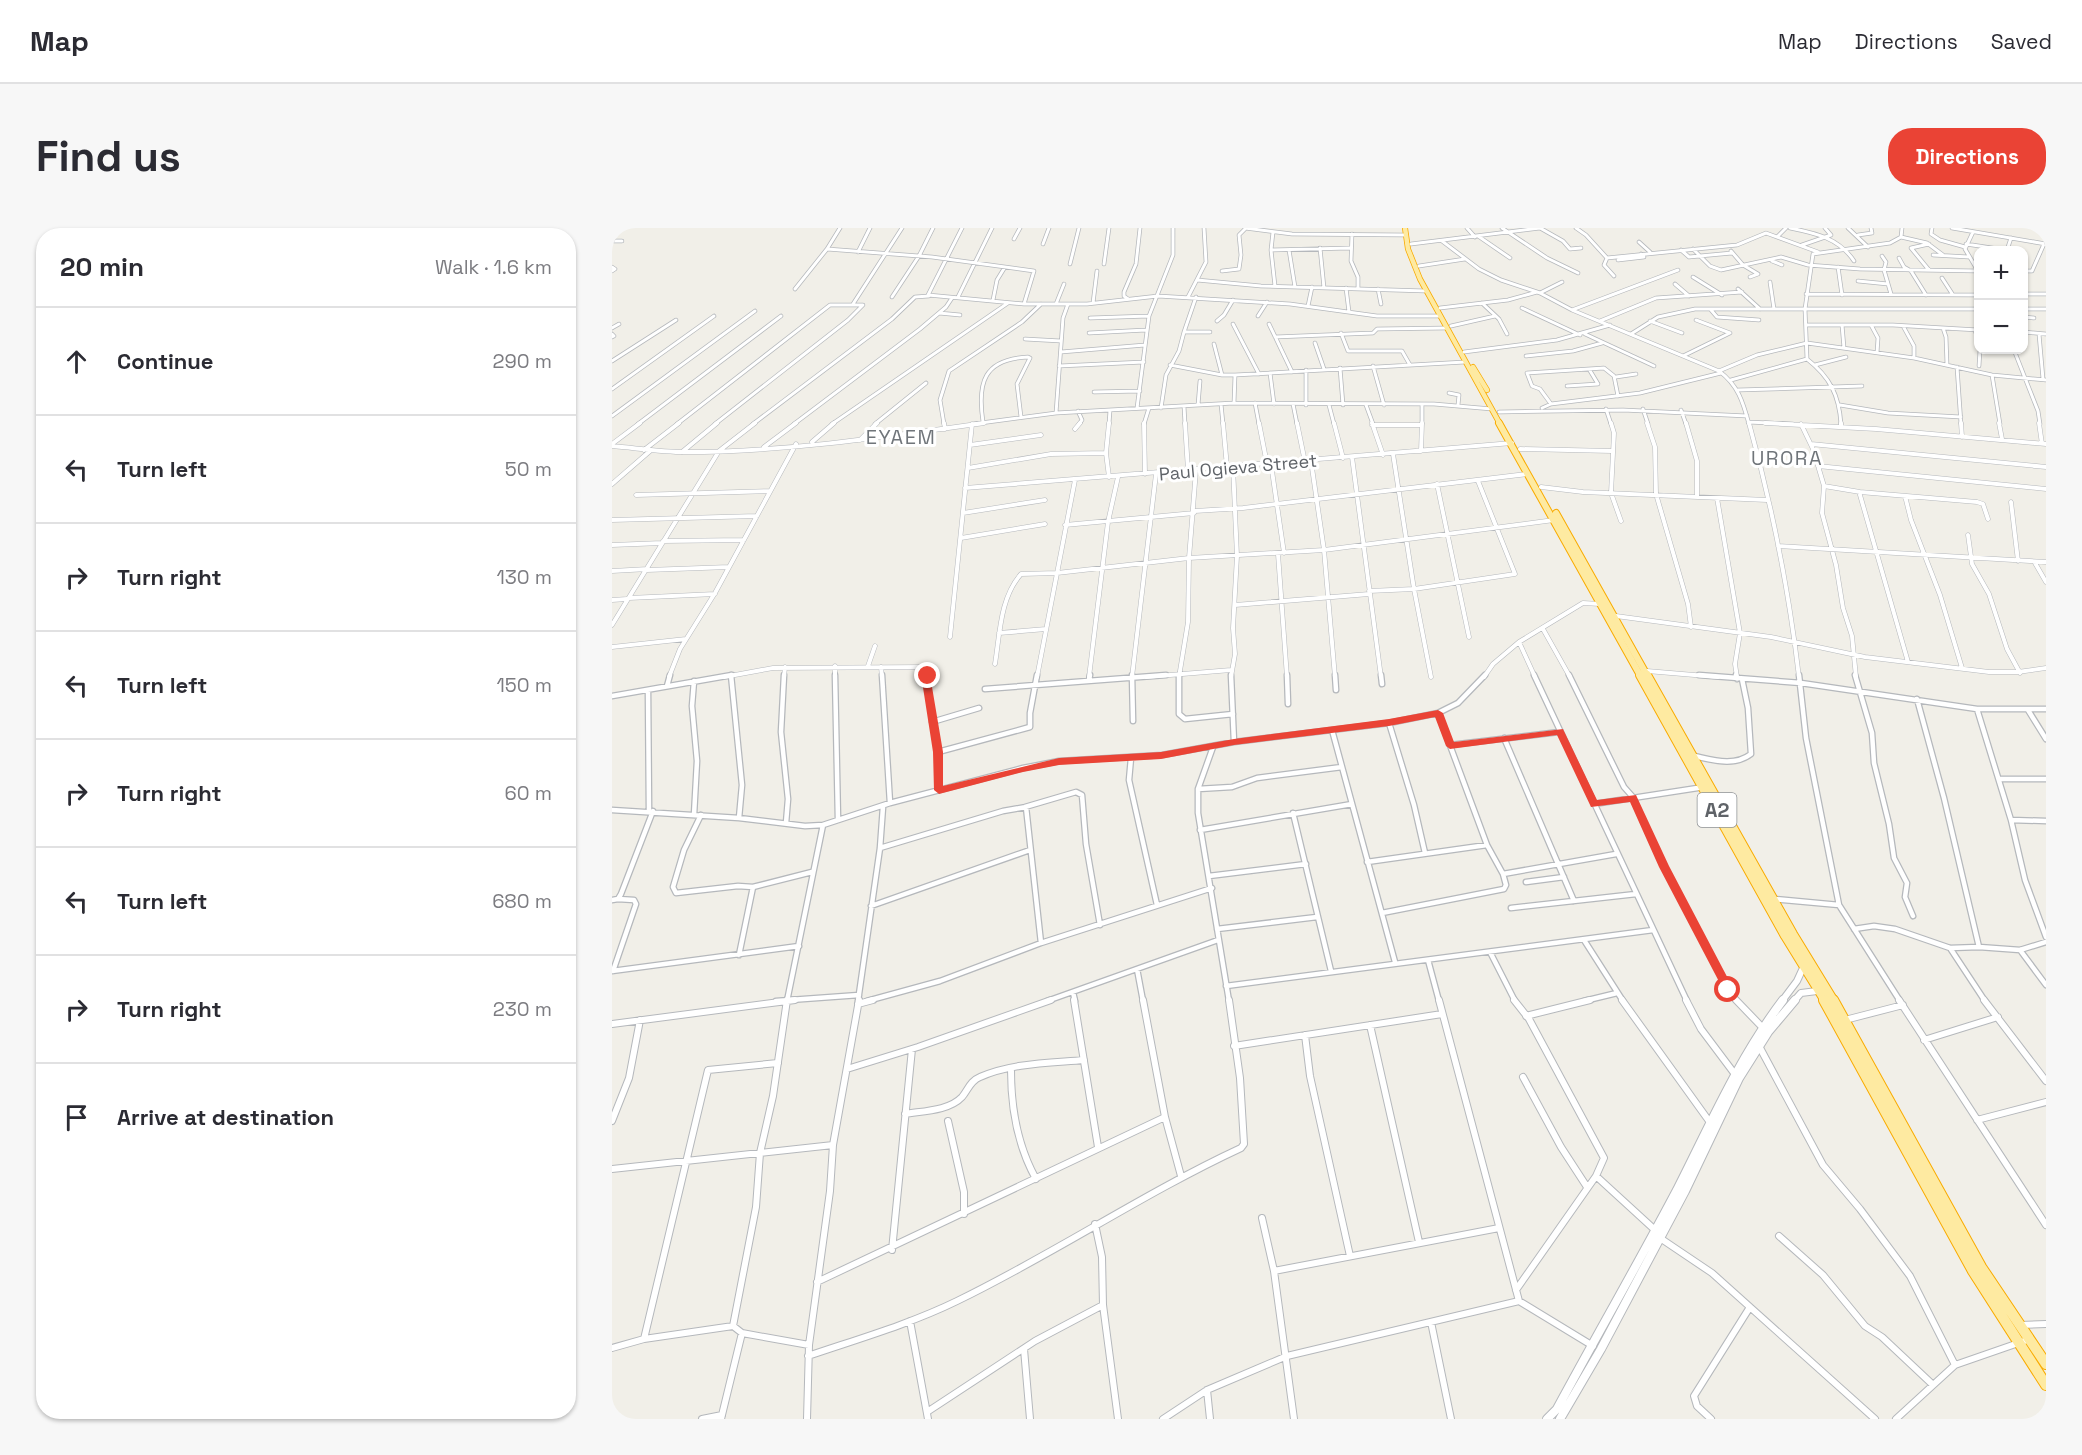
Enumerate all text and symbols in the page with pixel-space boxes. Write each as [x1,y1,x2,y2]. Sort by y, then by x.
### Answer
text: Map [30,23,89,59]
text: Map [1778,28,1822,55]
text: Directions [1855,28,1958,55]
text: Saved [1991,28,2052,55]
button: Directions [1888,128,2046,185]
text: Find us [36,130,181,183]
map controls [1974,246,2028,354]
button: + [1974,246,2028,300]
text: 20 min [60,250,144,284]
text: Walk · 1.6 km [435,254,552,280]
button: − [1974,300,2028,354]
icon: ahead [60,345,93,378]
text: Continue [117,347,213,375]
text: 290 m [493,348,552,374]
district label: EYAEM [866,424,936,450]
district label: URORA [1751,445,1823,471]
street label: Paul Ogieva Street [1158,449,1318,485]
icon: left [60,453,93,486]
text: Turn left [117,455,207,483]
text: 50 m [505,456,552,482]
icon: right [60,561,93,594]
text: Turn right [117,563,222,591]
text: 130 m [496,564,552,590]
route end [914,662,940,688]
icon: left [60,669,93,702]
text: Turn left [117,671,207,699]
text: 150 m [497,672,552,698]
icon: right [60,777,93,810]
text: Turn right [117,779,222,807]
text: 60 m [505,780,552,806]
road number: A2 [1698,793,1736,827]
icon: left [60,885,93,918]
text: Turn left [117,887,207,915]
text: 680 m [492,888,552,914]
route start [1714,976,1740,1002]
icon: right [60,993,93,1026]
text: Turn right [117,995,222,1023]
text: 230 m [493,996,552,1022]
icon: arrive [60,1101,93,1134]
text: Arrive at destination [117,1103,334,1131]

